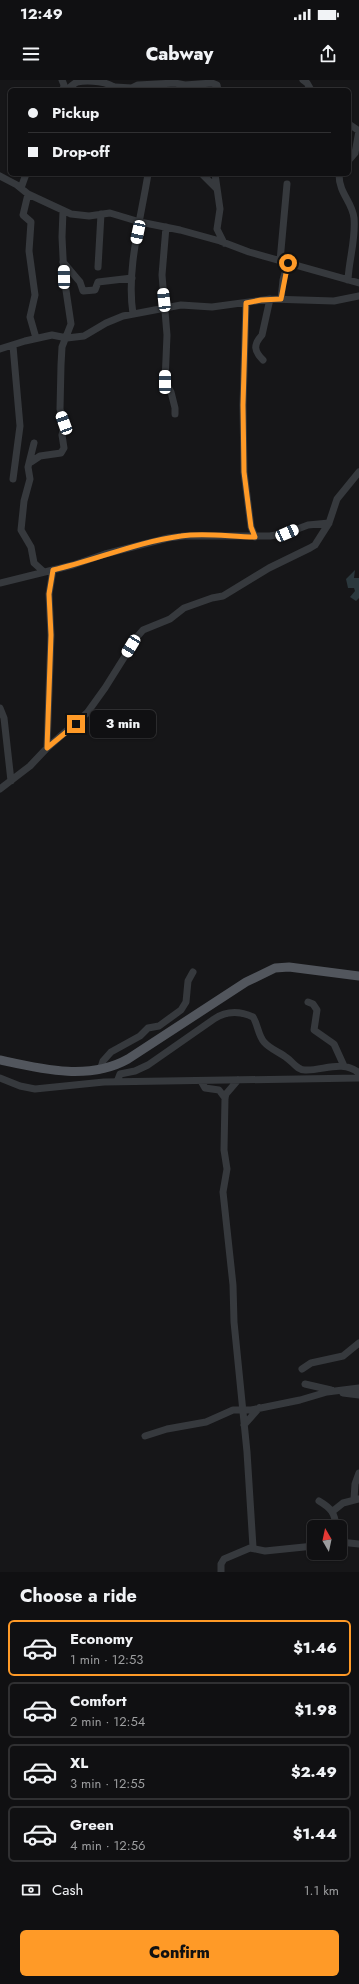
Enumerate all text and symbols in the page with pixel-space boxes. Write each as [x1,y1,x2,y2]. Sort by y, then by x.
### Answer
text: 12:49 [20,3,63,25]
text: Cabway [146,41,213,67]
icon: menu [20,43,42,65]
icon: share [317,43,339,65]
text: Pickup [52,102,99,124]
text: Drop-off [52,141,110,163]
car [130,219,146,245]
route start [279,254,297,272]
car [58,265,70,289]
car [157,287,171,313]
car [159,370,171,394]
car [54,410,74,436]
car [274,523,300,543]
car [120,633,142,659]
callout: 3 min [90,710,156,738]
text: 3 min [106,714,140,733]
route end [67,715,85,733]
north arrow [307,1520,347,1560]
map controls [307,1520,347,1560]
text: Choose a ride [20,1583,137,1609]
text: Economy [70,1628,133,1650]
icon: car [22,1630,58,1666]
text: $1.46 [293,1637,337,1659]
text: 1 min · 12:53 [70,1650,143,1669]
text: Comfort [70,1690,127,1712]
icon: car [22,1692,58,1728]
text: $1.98 [294,1699,337,1721]
text: 2 min · 12:54 [70,1712,145,1731]
text: XL [70,1752,88,1774]
icon: car [22,1754,58,1790]
text: $2.49 [291,1761,337,1783]
text: 3 min · 12:55 [70,1774,145,1793]
text: Green [70,1814,114,1836]
icon: car [22,1816,58,1852]
text: $1.44 [293,1823,337,1845]
text: 4 min · 12:56 [70,1836,146,1855]
icon: cash [20,1879,42,1901]
text: Cash [52,1879,83,1901]
text: 1.1 km [304,1881,339,1900]
button: Confirm [20,1930,339,1976]

